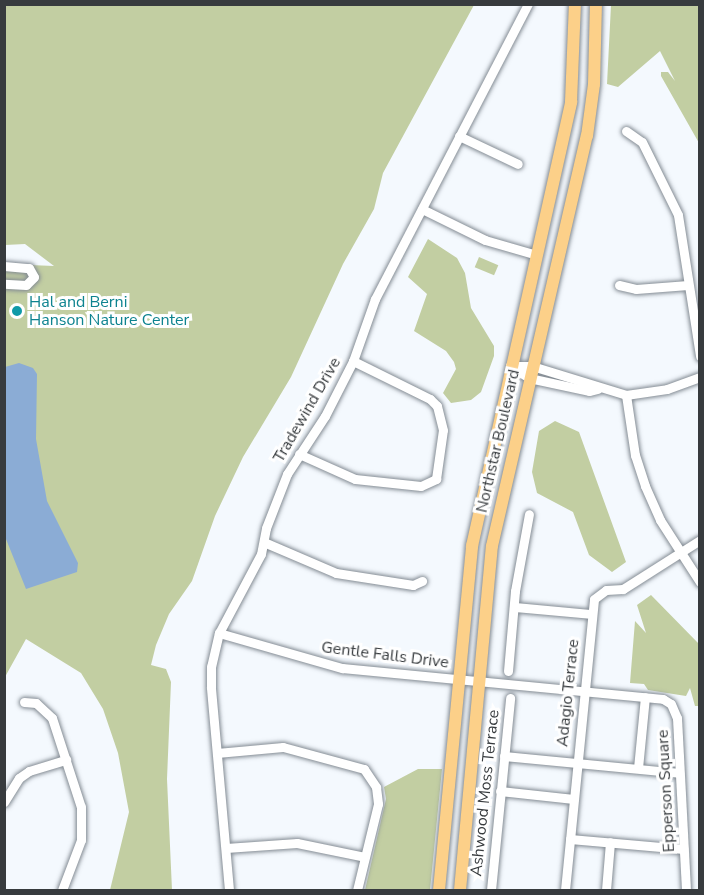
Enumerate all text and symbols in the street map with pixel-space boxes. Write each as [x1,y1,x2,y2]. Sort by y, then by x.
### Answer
place label: Hal and Berni Hanson Nature Center [29,292,189,330]
marker: Hal and Berni Hanson Nature Center [10,304,24,318]
street label: Tradewind Drive [269,354,345,466]
street label: Northstar Boulevard [472,368,524,514]
street label: Gentle Falls Drive [320,638,450,672]
street label: Adagio Terrace [553,638,583,748]
street label: Ashwood Moss Terrace [467,709,503,877]
street label: Epperson Square [653,729,679,853]

